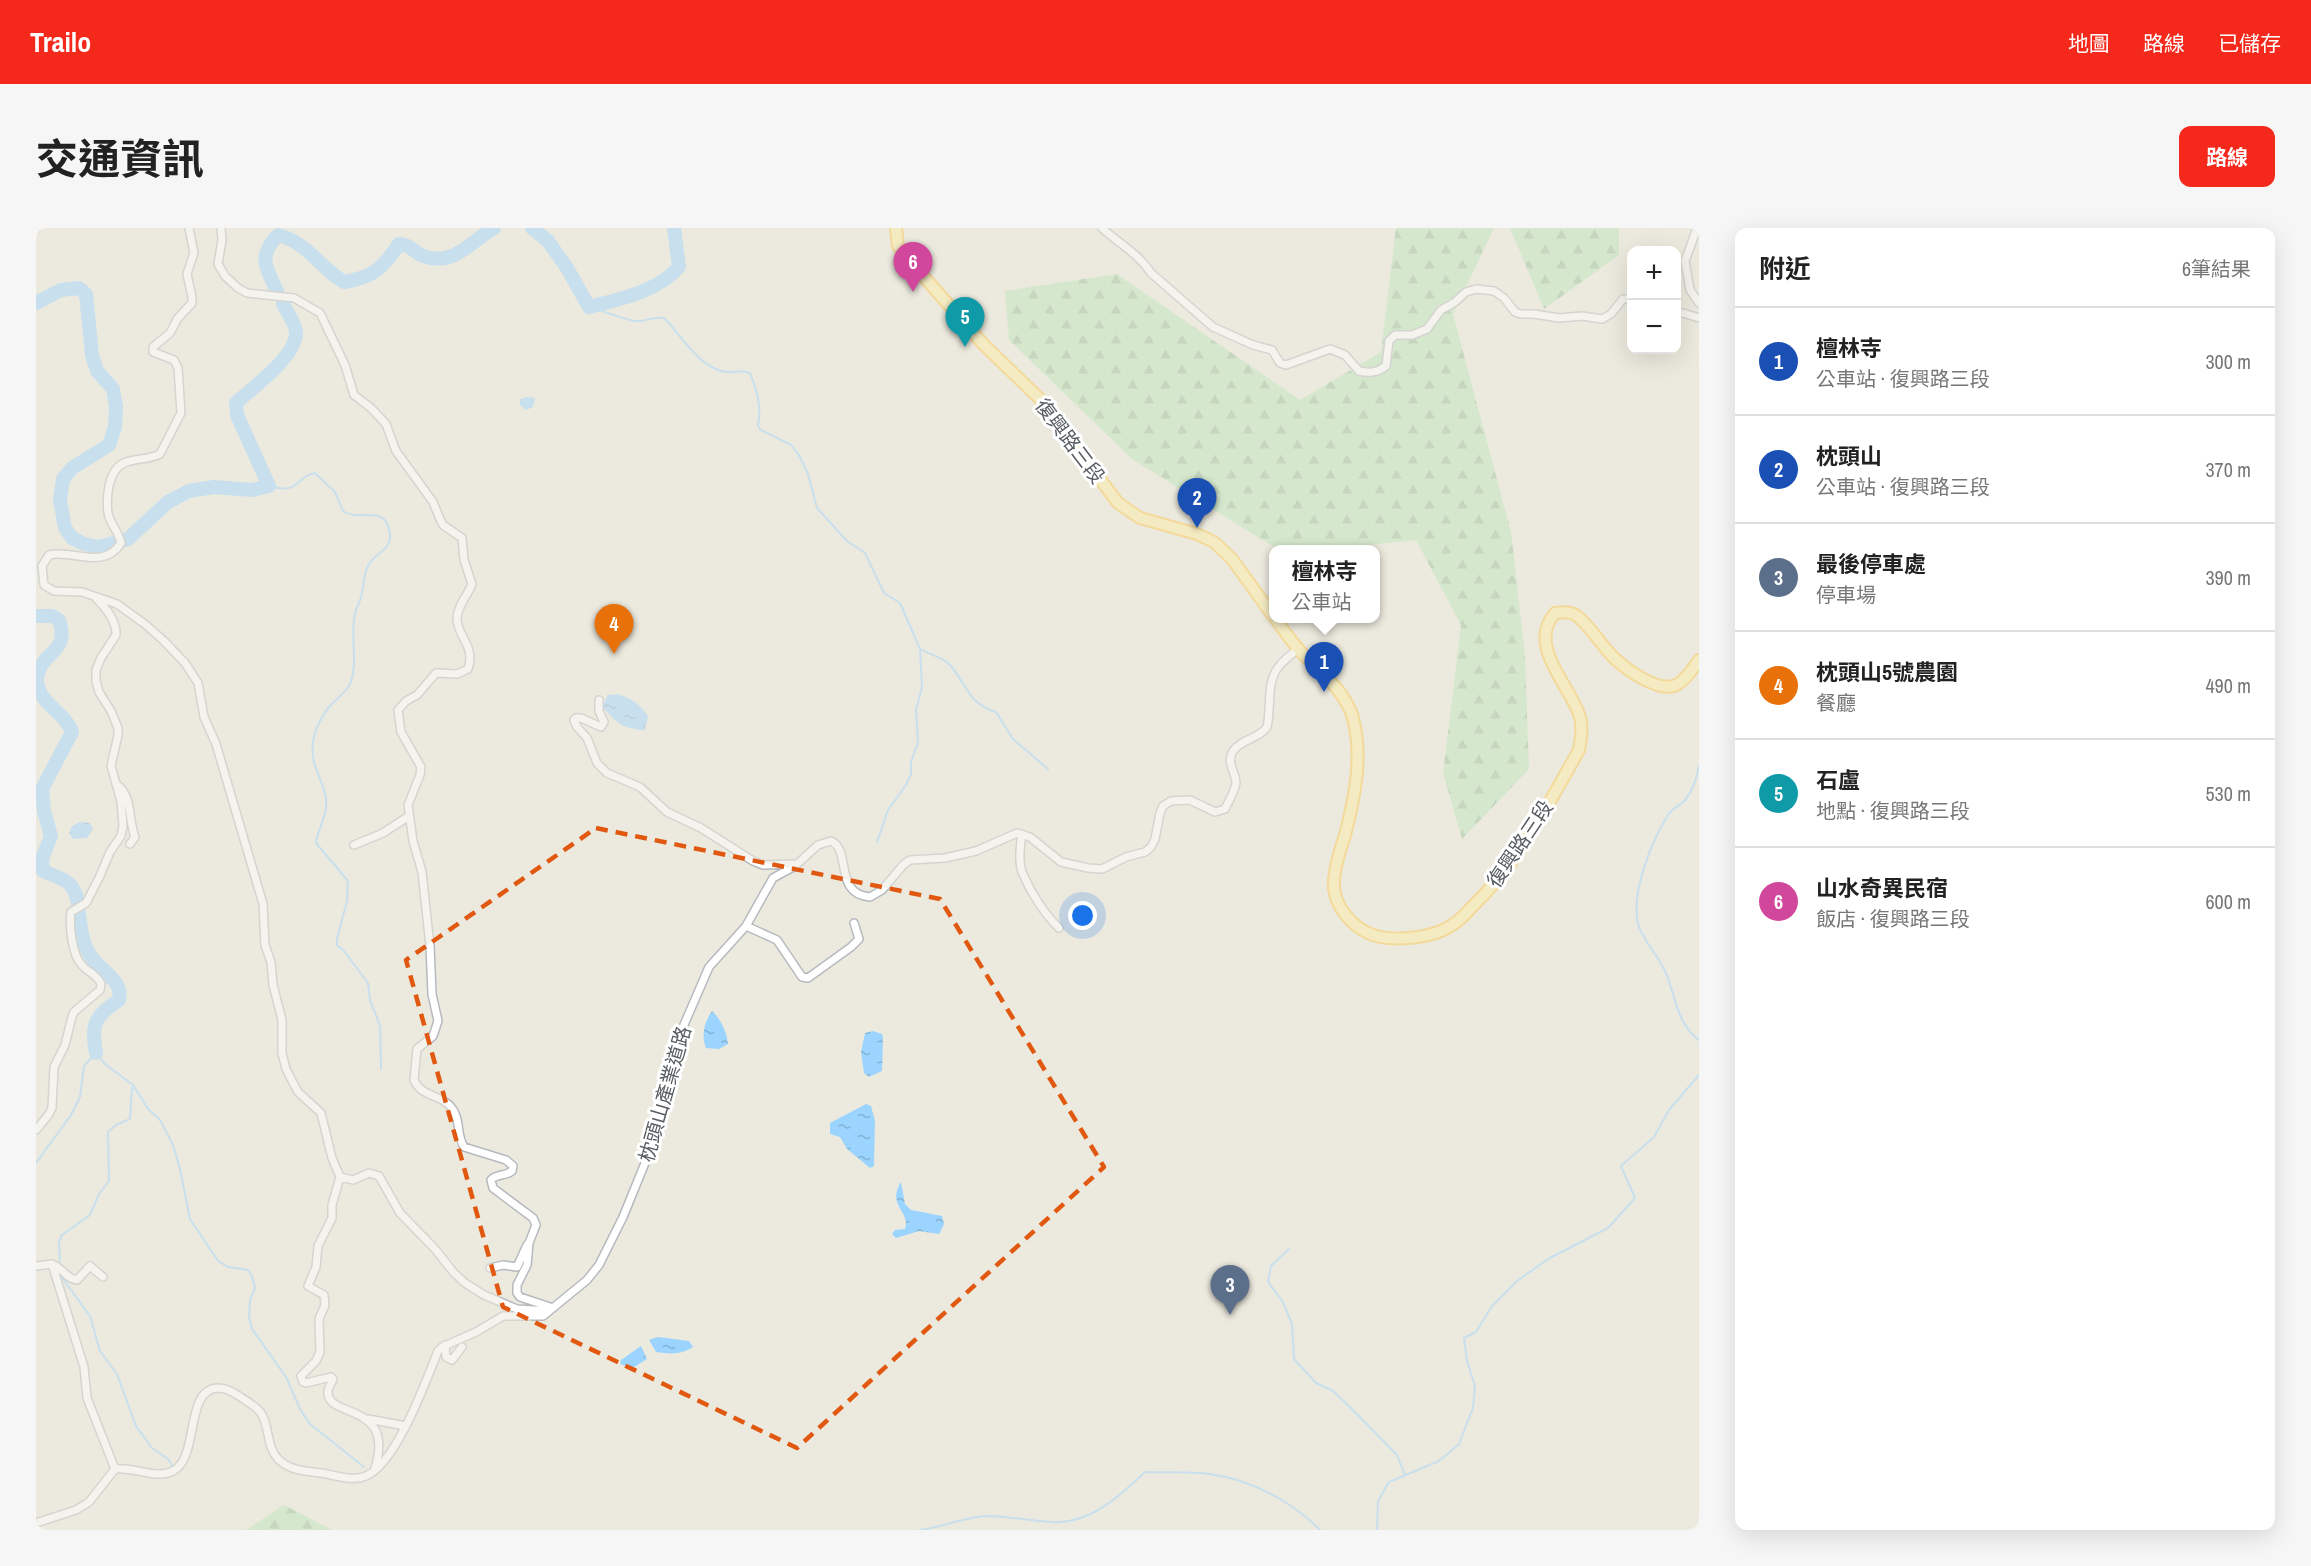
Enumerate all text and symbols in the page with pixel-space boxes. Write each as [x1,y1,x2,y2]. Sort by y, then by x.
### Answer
text: Trailo [30,23,91,61]
text: 地圖 [2068,29,2110,58]
text: 路線 [2143,29,2185,58]
text: 已儲存 [2218,29,2281,58]
button: 路線 [2179,126,2275,187]
text: 交通資訊 [36,131,204,187]
pin: 6 [894,242,932,292]
map controls [1627,246,1681,354]
button: + [1627,246,1681,300]
text: 附近 [1759,251,1811,286]
text: 6筆結果 [2182,255,2251,282]
pin: 5 [946,298,984,347]
button: − [1627,300,1681,354]
text: 檀林寺 [1816,333,1882,363]
text: 1 [1774,348,1783,375]
text: 300 m [2205,348,2251,375]
text: 公車站 · 復興路三段 [1816,365,1990,392]
street label: 復興路三段 [1030,393,1111,489]
text: 枕頭山 [1816,441,1882,471]
text: 2 [1774,456,1783,483]
text: 370 m [2205,456,2251,483]
text: 公車站 · 復興路三段 [1816,473,1990,500]
pin: 2 [1178,478,1216,528]
popup [1269,545,1380,623]
text: 最後停車處 [1816,549,1926,579]
text: 檀林寺 [1291,556,1358,586]
text: 3 [1774,564,1783,591]
text: 390 m [2205,564,2251,591]
text: 停車場 [1816,581,1876,608]
text: 公車站 [1291,588,1351,615]
pin: 4 [594,604,634,654]
pin: 1 [1304,642,1344,692]
text: 枕頭山5號農園 [1816,657,1958,687]
text: 4 [1774,672,1783,699]
text: 490 m [2205,672,2251,699]
text: 餐廳 [1816,689,1856,716]
text: 石盧 [1816,765,1860,795]
text: 5 [1774,780,1783,807]
text: 530 m [2205,780,2251,807]
street label: 復興路三段 [1480,795,1559,893]
text: 地點 · 復興路三段 [1816,797,1970,824]
text: 山水奇異民宿 [1816,873,1948,903]
text: 6 [1774,888,1783,915]
text: 600 m [2205,888,2251,915]
your location [1068,901,1097,930]
text: 飯店 · 復興路三段 [1816,905,1970,932]
street label: 枕頭山產業道路 [632,1023,697,1165]
pin: 3 [1210,1266,1250,1315]

